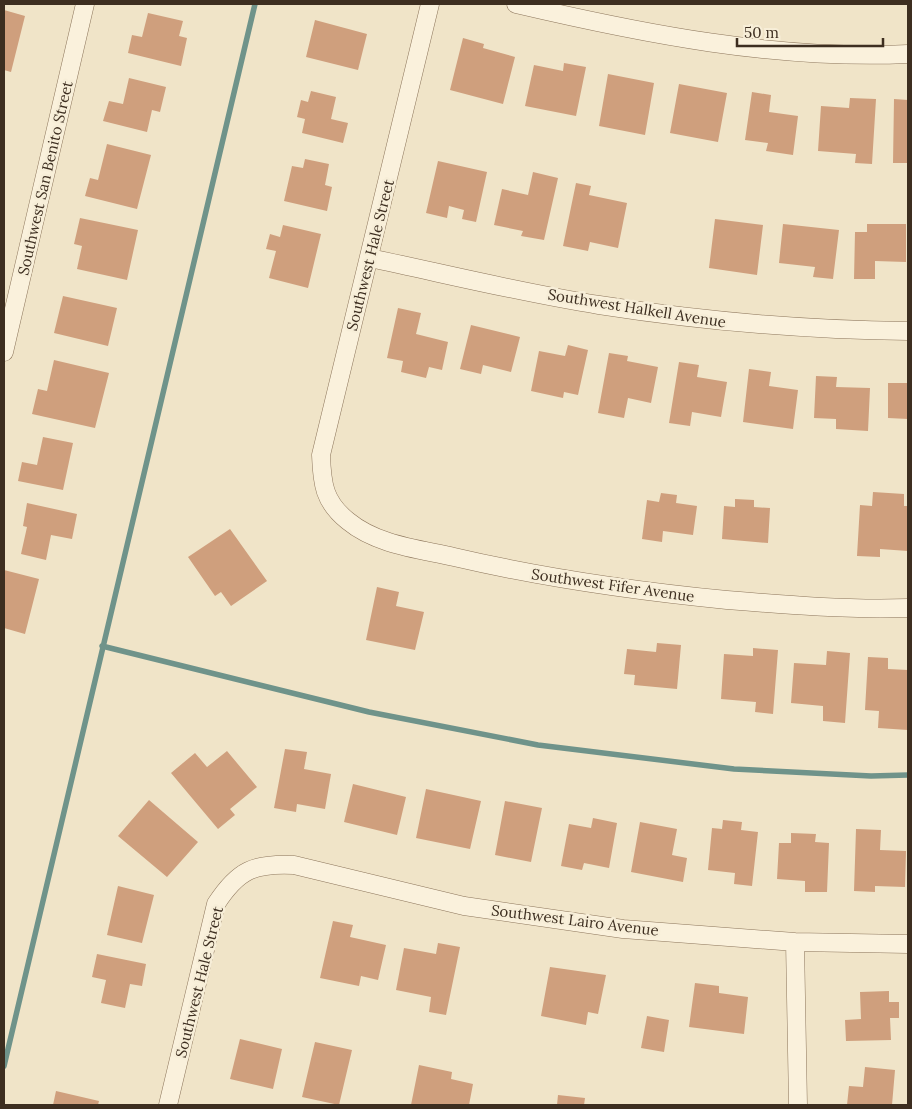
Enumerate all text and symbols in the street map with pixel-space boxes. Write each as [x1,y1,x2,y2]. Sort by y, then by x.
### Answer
scale bar [737,15,883,47]
text: 50 m [744,23,779,42]
street label: Southwest San Benito Street [13,79,77,277]
street label: Southwest Hale Street [342,177,398,333]
street label: Southwest Halkell Avenue [547,285,727,331]
street label: Southwest Fifer Avenue [530,564,696,606]
street label: Southwest Lairo Avenue [490,900,660,940]
street label: Southwest Hale Street [171,904,227,1060]

